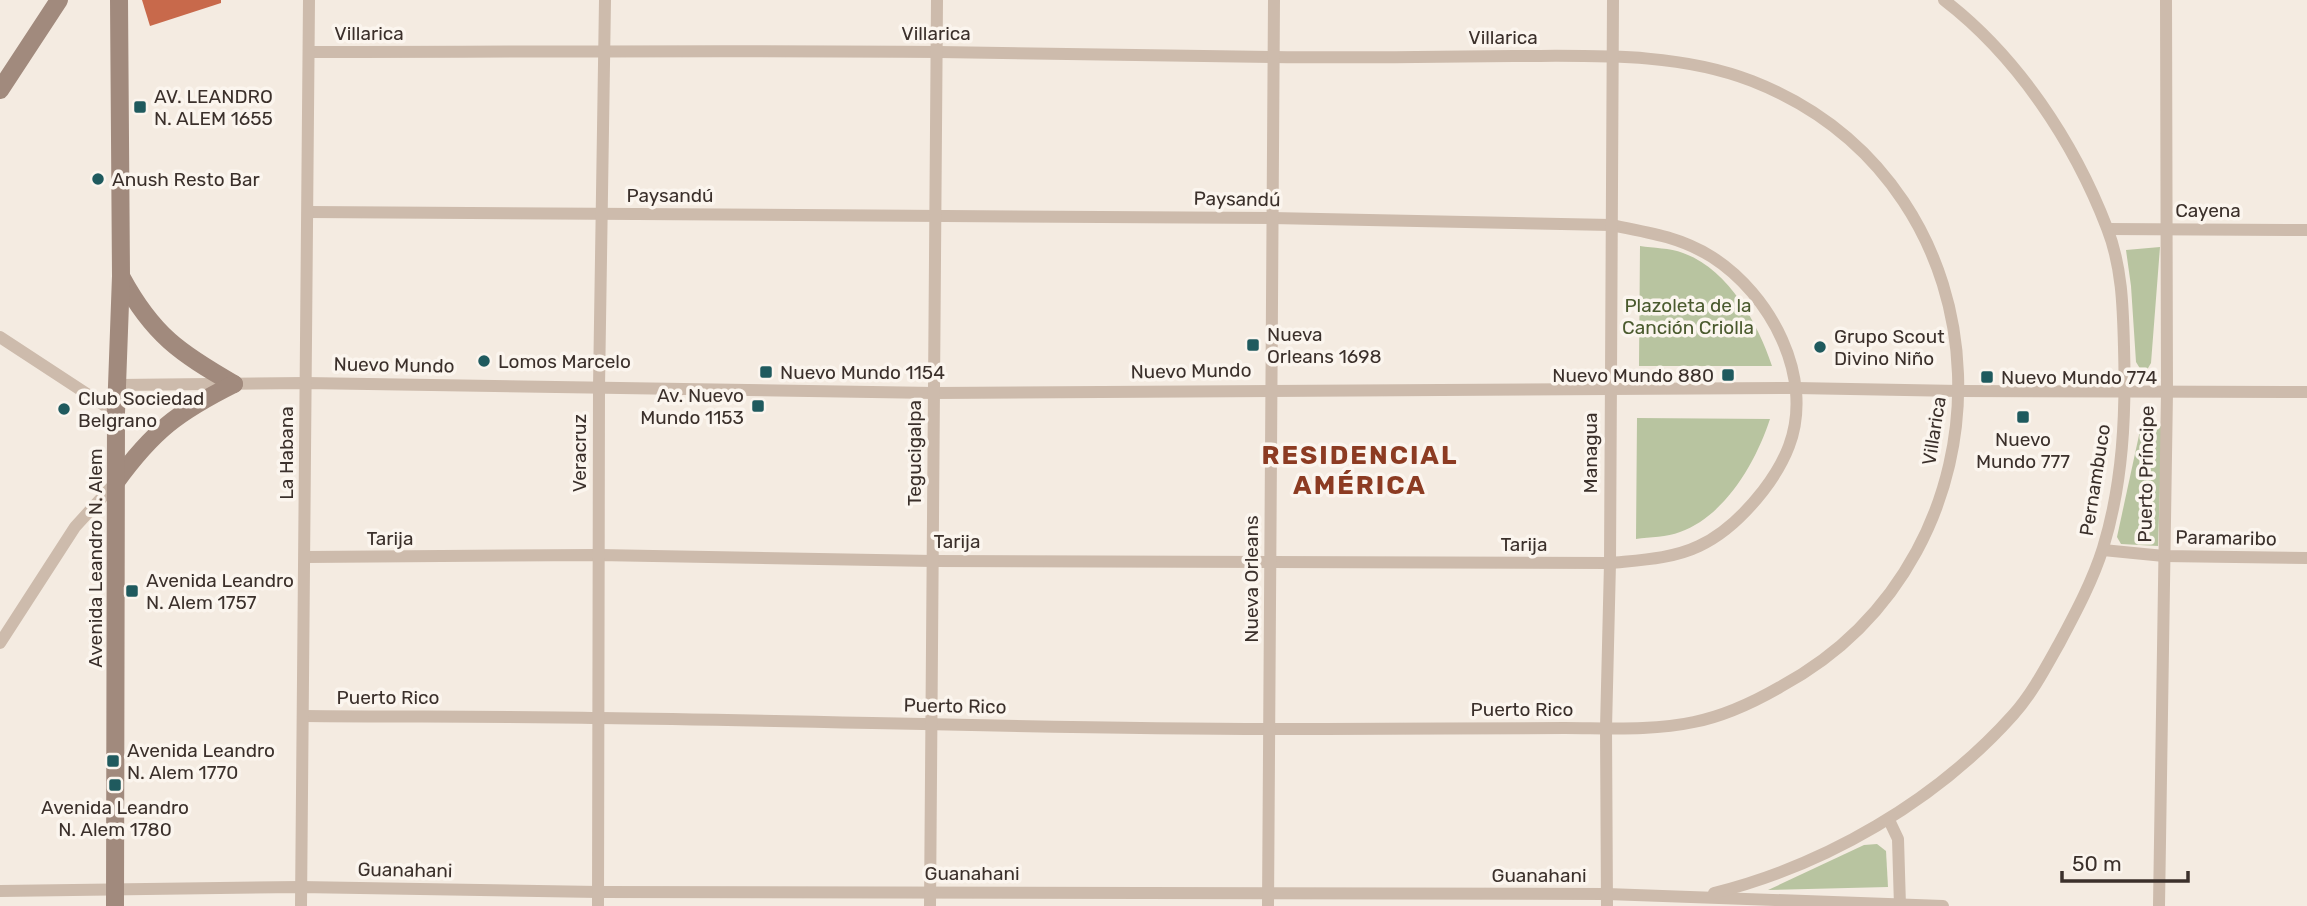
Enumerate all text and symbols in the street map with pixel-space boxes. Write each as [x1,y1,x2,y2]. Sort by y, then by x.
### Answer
street label: Villarica [334,22,404,45]
street label: Villarica [901,22,971,45]
street label: Villarica [1468,26,1538,49]
place label: AV. LEANDRO N. ALEM 1655 [154,85,273,130]
marker: AV. LEANDRO N. ALEM 1655 [132,99,148,115]
place label: Anush Resto Bar [112,168,260,191]
marker: Anush Resto Bar [90,171,106,187]
street label: Paysandú [627,184,713,207]
street label: Paysandú [1193,187,1281,211]
street label: Cayena [2175,199,2241,222]
park label: Plazoleta de la Canción Criolla [1622,294,1754,339]
place label: Nueva Orleans 1698 [1267,323,1382,368]
place label: Grupo Scout Divino Niño [1834,325,1945,370]
marker: Nueva Orleans 1698 [1245,337,1261,353]
marker: Grupo Scout Divino Niño [1812,339,1828,355]
place label: Lomos Marcelo [498,350,631,373]
street label: Nuevo Mundo [333,352,455,378]
marker: Lomos Marcelo [476,353,492,369]
street label: Nuevo Mundo [1130,358,1252,384]
place label: Nuevo Mundo 1154 [780,361,945,384]
marker: Nuevo Mundo 1154 [758,364,774,380]
place label: Nuevo Mundo 880 [1552,364,1714,387]
place label: Nuevo Mundo 774 [2001,366,2157,389]
marker: Nuevo Mundo 880 [1720,367,1736,383]
marker: Nuevo Mundo 774 [1979,369,1995,385]
place label: Av. Nuevo Mundo 1153 [640,384,744,429]
place label: Club Sociedad Belgrano [78,387,204,432]
street label: Villarica [1917,395,1951,467]
marker: Av. Nuevo Mundo 1153 [750,398,766,414]
street label: Tegucigalpa [903,400,926,506]
marker: Club Sociedad Belgrano [56,401,72,417]
street label: Puerto Príncipe [2133,405,2159,543]
street label: La Habana [275,406,298,500]
marker: Nuevo Mundo 777 [2015,409,2031,425]
street label: Managua [1579,413,1602,493]
street label: Veracruz [568,414,591,492]
street label: Pernambuco [2075,422,2115,538]
place label: Nuevo Mundo 777 [1976,428,2070,473]
district label: RESIDENCIAL AMÉRICA [1262,440,1458,501]
street label: Avenida Leandro N. Alem [84,448,107,668]
street label: Nueva Orleans [1240,515,1263,643]
street label: Paramaribo [2175,526,2277,550]
street label: Tarija [367,527,413,550]
street label: Tarija [934,530,980,553]
street label: Tarija [1501,533,1547,556]
place label: Avenida Leandro N. Alem 1757 [146,569,294,614]
marker: Avenida Leandro N. Alem 1757 [124,583,140,599]
street label: Puerto Rico [337,686,439,709]
street label: Puerto Rico [903,694,1007,718]
street label: Puerto Rico [1471,698,1573,721]
place label: Avenida Leandro N. Alem 1770 [127,739,275,784]
marker: Avenida Leandro N. Alem 1770 [105,753,121,769]
marker: Avenida Leandro N. Alem 1780 [107,777,123,793]
place label: Avenida Leandro N. Alem 1780 [41,796,189,841]
scale bar [2062,839,2188,883]
text: 50 m [2072,851,2122,876]
street label: Guanahani [357,858,453,882]
street label: Guanahani [924,862,1020,885]
street label: Guanahani [1491,864,1587,887]

